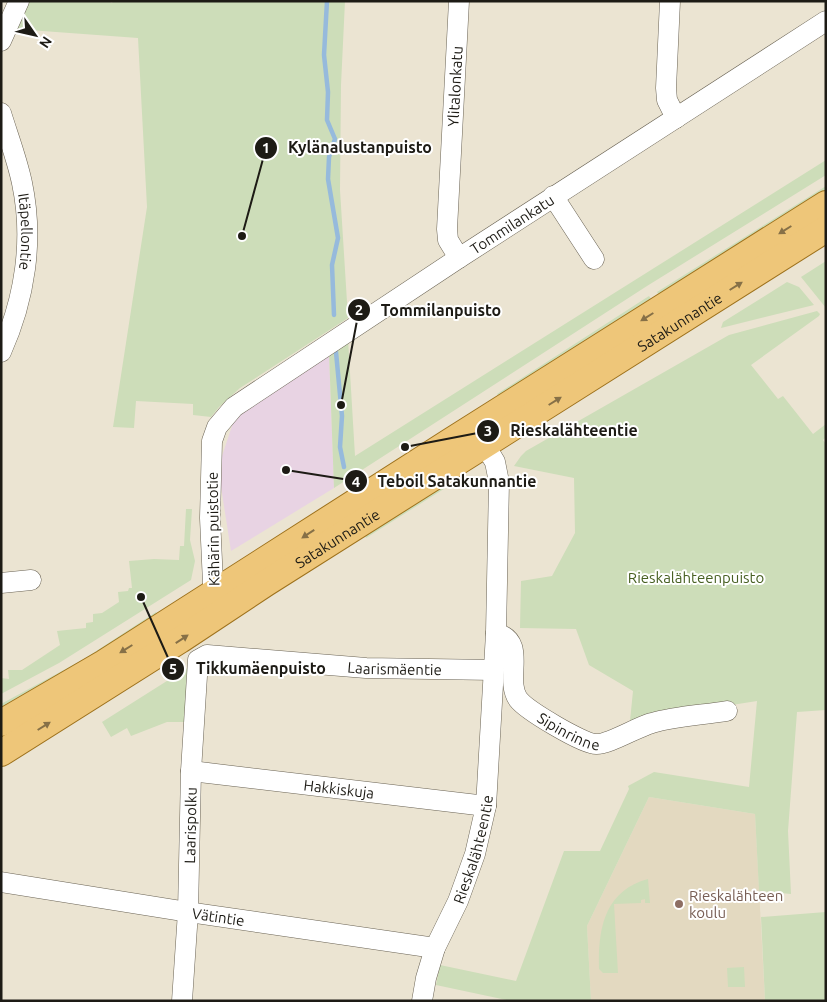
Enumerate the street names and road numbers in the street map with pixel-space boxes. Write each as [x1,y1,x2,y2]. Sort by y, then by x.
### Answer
street label: Ylitalonkatu [444,45,465,127]
street label: Tommilankatu [467,191,557,257]
street label: Itäpellontie [15,192,36,271]
street label: Satakunnantie [634,289,725,355]
street label: Kähärin puistotie [204,472,222,586]
street label: Satakunnantie [292,505,383,571]
street label: Laarismäentie [347,658,442,678]
street label: Sipinrinne [535,709,600,753]
street label: Hakkiskuja [303,776,375,801]
street label: Laarispolku [181,787,199,864]
street label: Rieskalähteentie [449,795,495,906]
street label: Vätintie [191,904,246,929]

